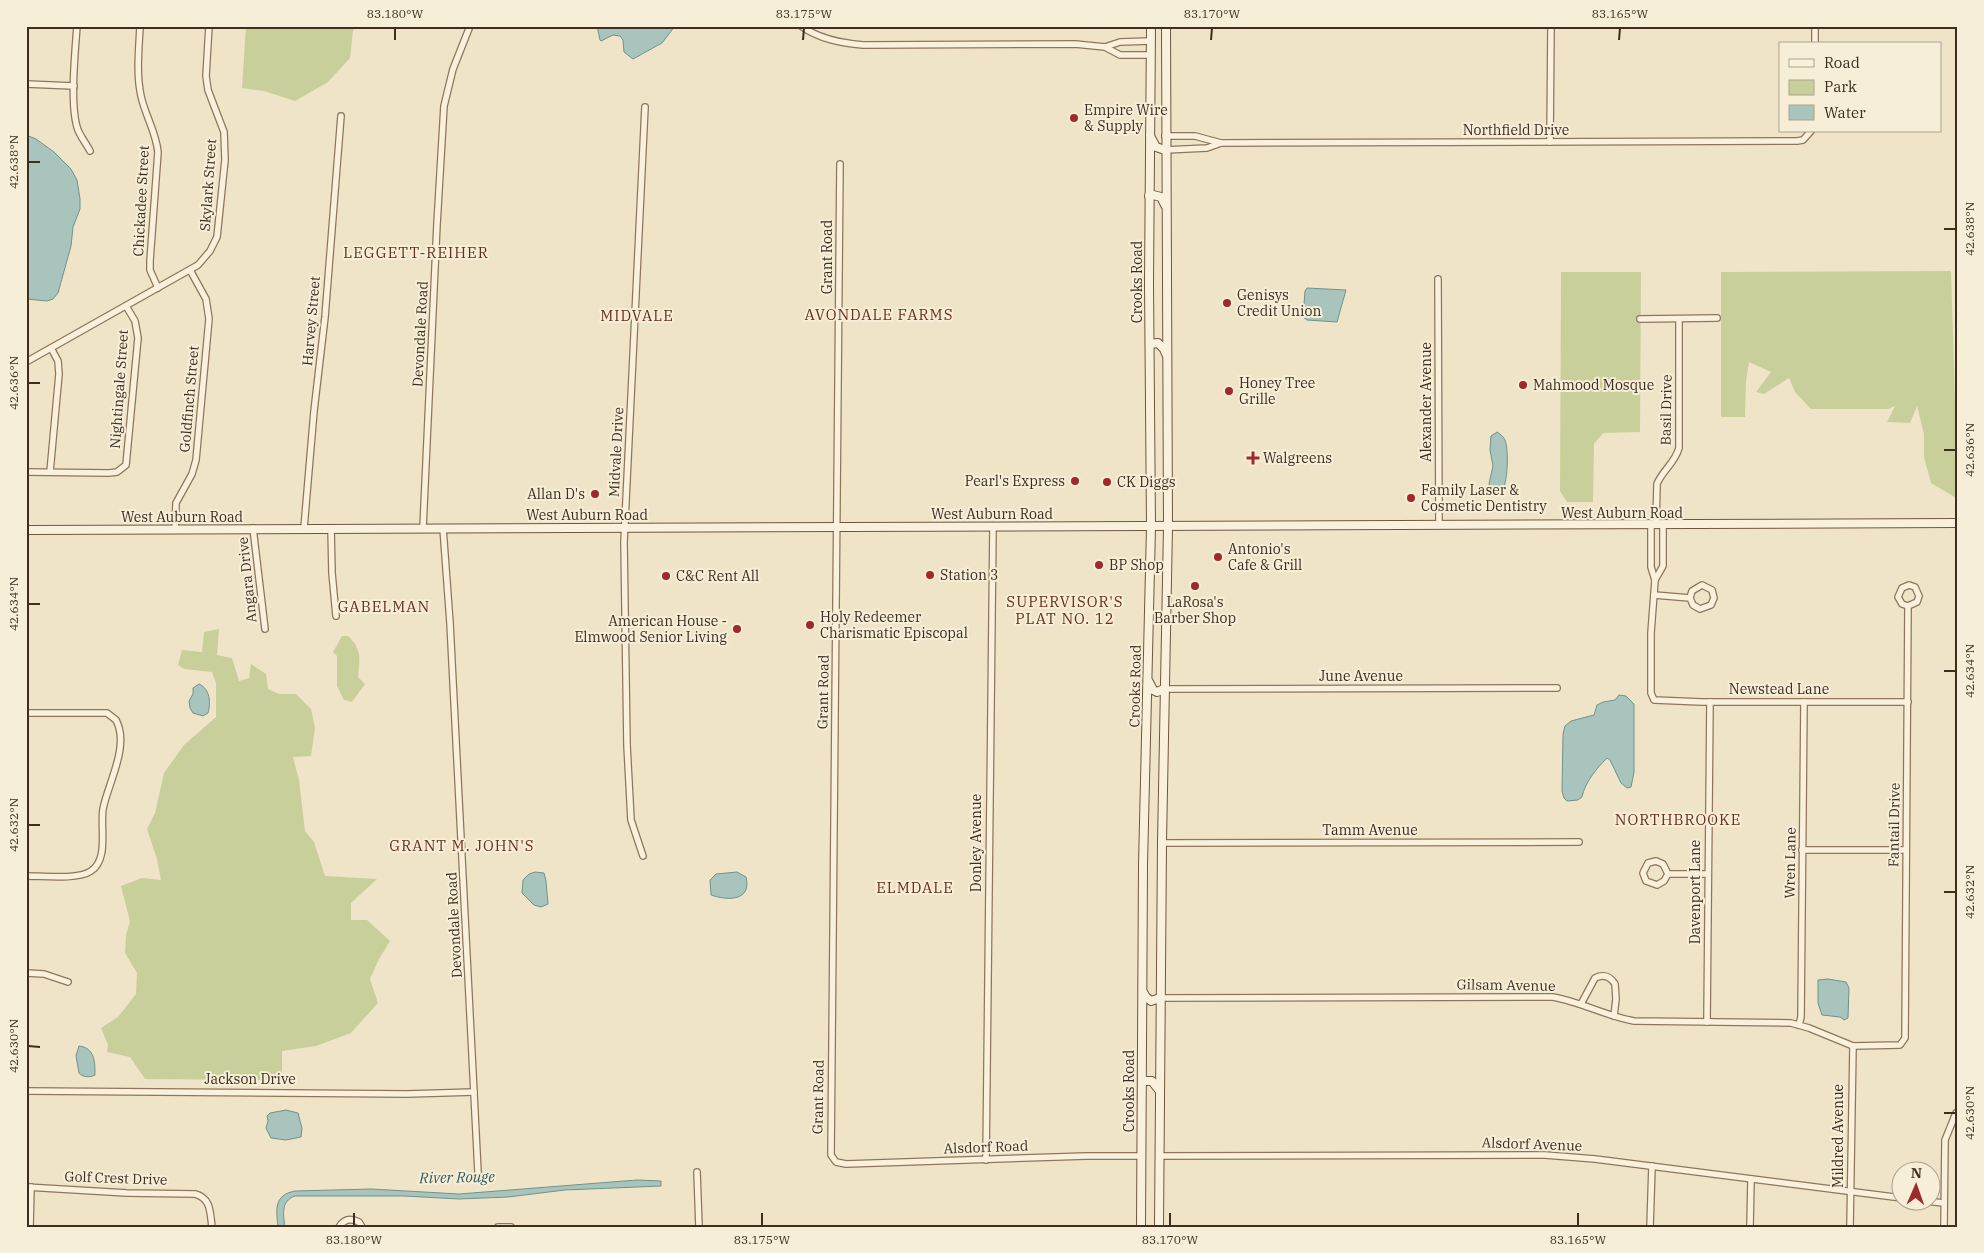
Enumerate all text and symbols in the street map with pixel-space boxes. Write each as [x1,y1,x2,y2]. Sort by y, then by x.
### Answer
text: 83.180°W [367,6,424,21]
text: 83.175°W [776,6,833,21]
text: 83.170°W [1184,6,1241,21]
text: 83.165°W [1592,6,1649,21]
legend [1779,42,1942,132]
text: Road [1824,53,1860,72]
text: Park [1824,77,1857,96]
place label: Empire Wire & Supply [1084,101,1168,135]
text: Water [1824,103,1866,122]
marker: Empire Wire & Supply [1068,112,1080,124]
street label: Northfield Drive [1463,121,1569,139]
text: 42.638°N [6,135,21,189]
street label: Skylark Street [196,138,220,232]
street label: Chickadee Street [129,145,153,257]
text: 42.638°N [1962,202,1977,256]
street label: Grant Road [818,219,836,294]
street label: Crooks Road [1128,240,1146,323]
district label: LEGGETT-REIHER [343,243,489,262]
street label: Harvey Street [298,275,324,367]
street label: Devondale Road [408,280,432,387]
place label: Genisys Credit Union [1237,286,1321,320]
marker: Genisys Credit Union [1221,297,1233,309]
district label: AVONDALE FARMS [805,305,953,324]
district label: MIDVALE [600,306,674,325]
street label: Nightingale Street [106,329,132,449]
street label: Alexander Avenue [1417,342,1435,462]
street label: Goldfinch Street [175,345,203,453]
text: 42.636°N [6,356,21,410]
place label: Honey Tree Grille [1239,374,1315,408]
street label: Basil Drive [1656,374,1676,446]
place label: Mahmood Mosque [1533,376,1654,394]
marker: Mahmood Mosque [1517,379,1529,391]
marker: Honey Tree Grille [1223,385,1235,397]
street label: Midvale Drive [605,406,627,498]
text: 42.636°N [1962,423,1977,477]
place label: Walgreens [1263,449,1332,467]
marker: Walgreens [1247,452,1259,464]
place label: Pearl's Express [965,472,1065,490]
place label: CK Diggs [1117,473,1176,491]
marker: Pearl's Express [1069,475,1081,487]
marker: CK Diggs [1101,476,1113,488]
place label: Family Laser & Cosmetic Dentistry [1421,481,1547,515]
place label: Allan D's [527,485,585,503]
marker: Allan D's [589,488,601,500]
marker: Family Laser & Cosmetic Dentistry [1405,492,1417,504]
street label: West Auburn Road [1561,504,1684,522]
street label: West Auburn Road [931,505,1054,523]
street label: West Auburn Road [526,506,649,524]
street label: West Auburn Road [121,508,244,526]
street label: Angara Drive [234,536,260,624]
place label: Antonio's Cafe & Grill [1228,540,1302,574]
marker: Antonio's Cafe & Grill [1212,551,1224,563]
place label: BP Shop [1109,556,1164,574]
marker: BP Shop [1093,559,1105,571]
place label: Station 3 [940,566,999,584]
place label: C&C Rent All [676,567,759,585]
marker: Station 3 [924,569,936,581]
marker: C&C Rent All [660,570,672,582]
text: 42.634°N [6,577,21,631]
marker: LaRosa's Barber Shop [1189,580,1201,592]
district label: SUPERVISOR'S PLAT NO. 12 [1006,592,1124,628]
place label: LaRosa's Barber Shop [1154,593,1236,627]
district label: GABELMAN [338,597,430,616]
place label: Holy Redeemer Charismatic Episcopal [820,608,968,642]
place label: American House - Elmwood Senior Living [574,612,727,646]
marker: Holy Redeemer Charismatic Episcopal [804,619,816,631]
marker: American House - Elmwood Senior Living [731,623,743,635]
street label: Crooks Road [1125,644,1145,727]
text: 42.634°N [1962,644,1977,698]
street label: Grant Road [813,654,833,729]
street label: June Avenue [1319,667,1403,685]
street label: Newstead Lane [1729,680,1829,698]
street label: Fantail Drive [1884,783,1904,867]
street label: Donley Avenue [967,794,985,892]
text: 42.632°N [6,798,21,852]
district label: NORTHBROOKE [1615,810,1741,829]
street label: Tamm Avenue [1322,821,1418,839]
street label: Wren Lane [1780,827,1800,899]
district label: GRANT M. JOHN'S [389,836,535,855]
street label: Davenport Lane [1686,840,1704,944]
text: 42.632°N [1962,865,1977,919]
street label: Devondale Road [442,871,466,978]
district label: ELMDALE [876,878,954,897]
street label: Gilsam Avenue [1456,975,1556,995]
text: 42.630°N [6,1019,21,1073]
street label: Crooks Road [1120,1049,1138,1132]
street label: Grant Road [808,1059,828,1134]
street label: Jackson Drive [204,1070,296,1088]
street label: Mildred Avenue [1829,1084,1847,1188]
text: 42.630°N [1962,1086,1977,1140]
street label: Alsdorf Avenue [1481,1133,1583,1155]
street label: Alsdorf Road [943,1137,1029,1157]
north arrow [1892,1160,1942,1210]
text: N [1911,1164,1922,1182]
street label: Golf Crest Drive [64,1167,168,1189]
water label: River Rouge [418,1167,495,1187]
text: 83.180°W [326,1232,383,1247]
text: 83.175°W [734,1232,791,1247]
text: 83.170°W [1142,1232,1199,1247]
text: 83.165°W [1550,1232,1607,1247]

